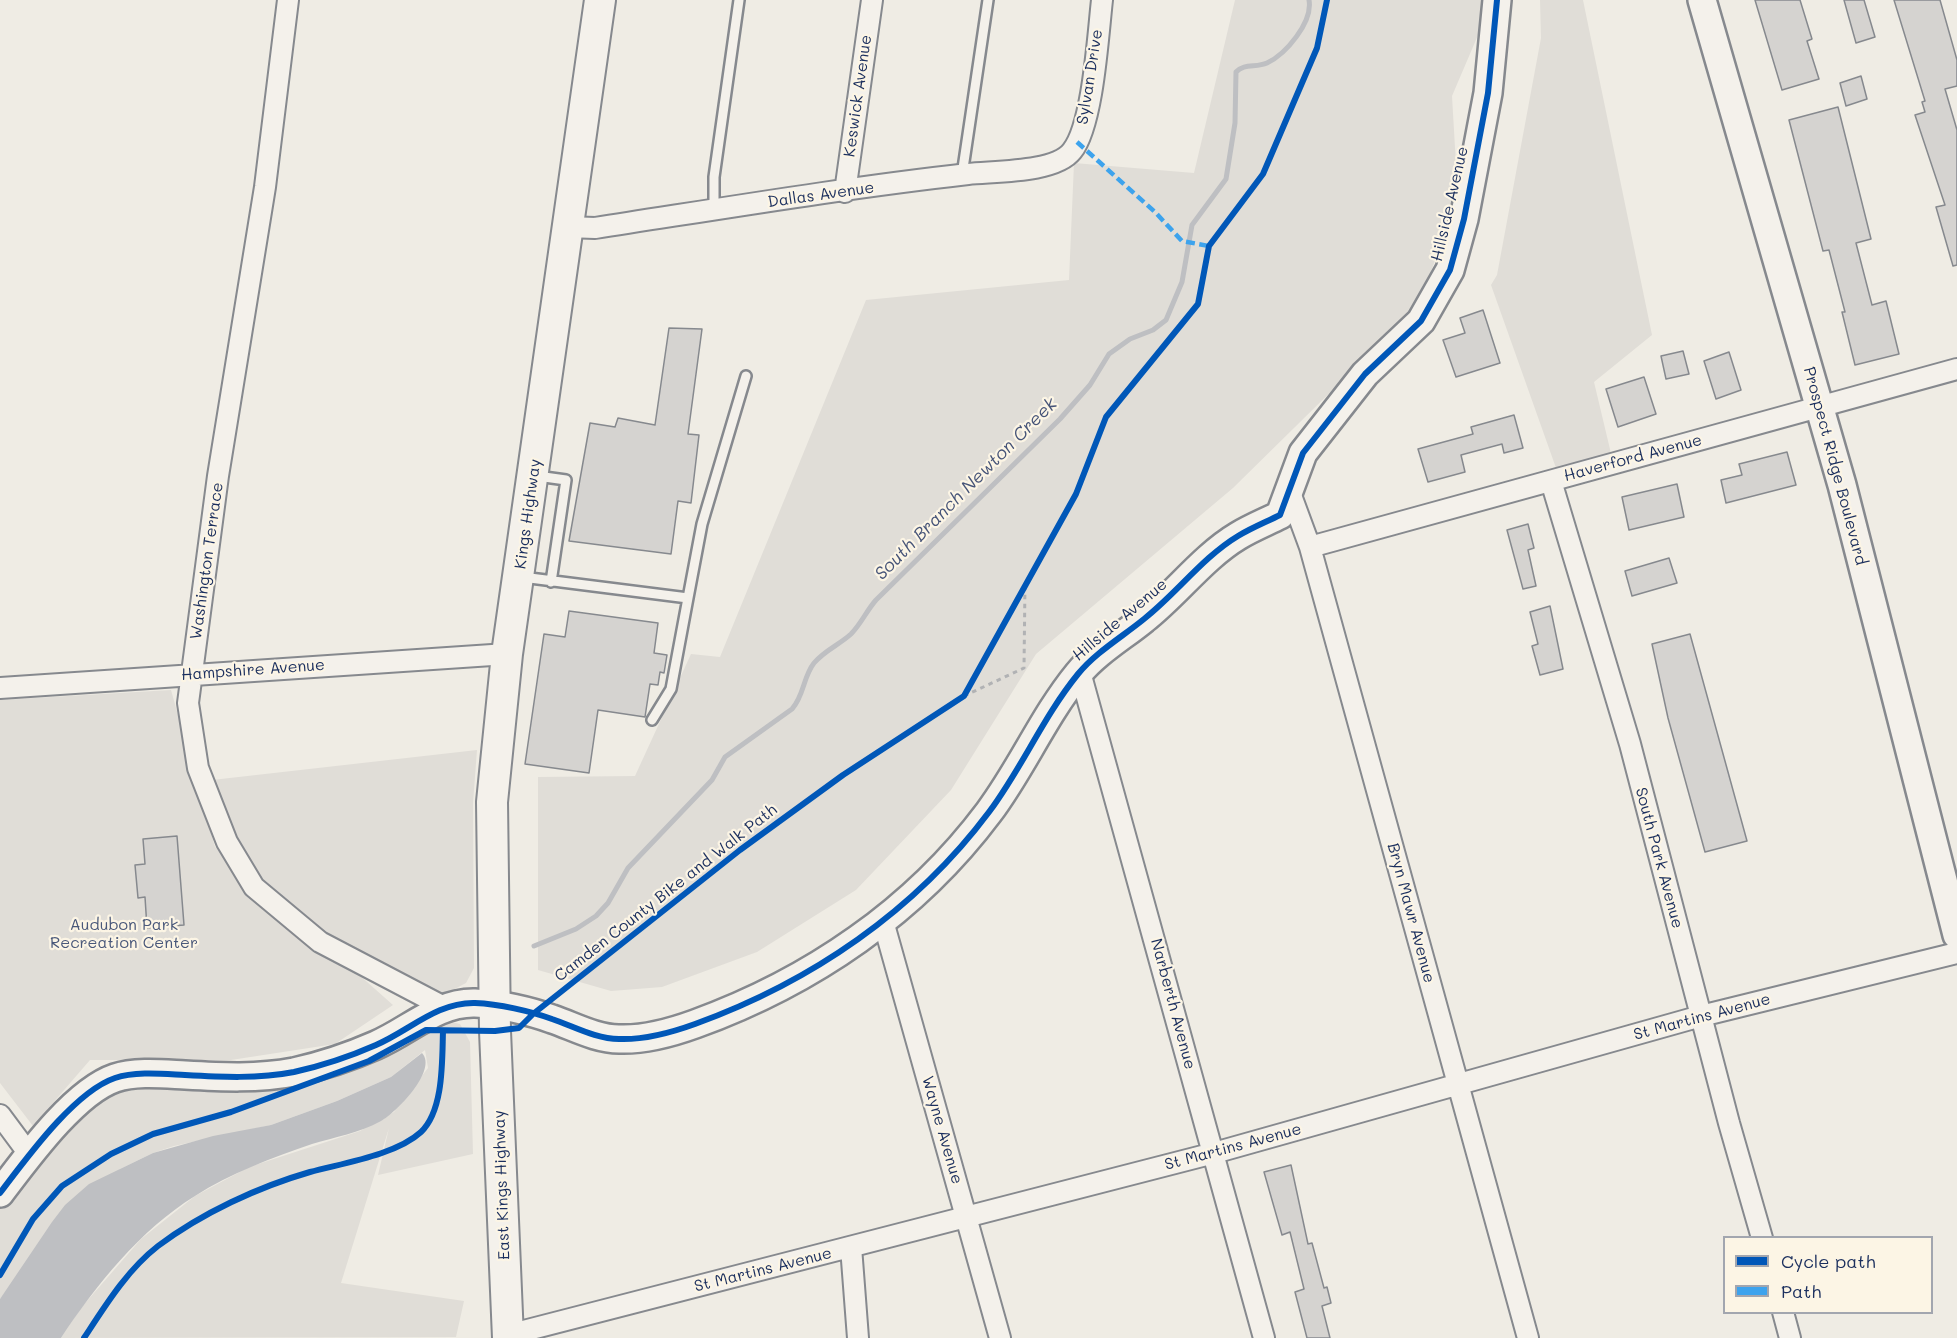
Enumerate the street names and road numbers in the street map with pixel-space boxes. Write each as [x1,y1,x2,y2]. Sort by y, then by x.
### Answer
street label: Sylvan Drive [1073,28,1107,126]
street label: Keswick Avenue [840,34,876,158]
street label: Hillside Avenue [1427,145,1473,263]
street label: Dallas Avenue [767,178,875,212]
street label: Prospect Ridge Boulevard [1799,365,1871,567]
street label: Haverford Avenue [1562,430,1704,486]
street label: Kings Highway [511,458,545,570]
street label: Washington Terrace [186,481,228,641]
street label: Hillside Avenue [1069,575,1171,665]
street label: Hampshire Avenue [180,655,326,685]
street label: South Park Avenue [1631,785,1687,931]
street label: Camden County Bike and Walk Path [551,800,781,986]
street label: Bryn Mawr Avenue [1383,841,1439,985]
street label: Narberth Avenue [1146,937,1200,1071]
street label: St Martins Avenue [1631,989,1773,1045]
street label: Wayne Avenue [917,1074,967,1186]
street label: East Kings Highway [490,1110,514,1260]
street label: St Martins Avenue [1162,1119,1304,1175]
street label: St Martins Avenue [692,1244,834,1296]

